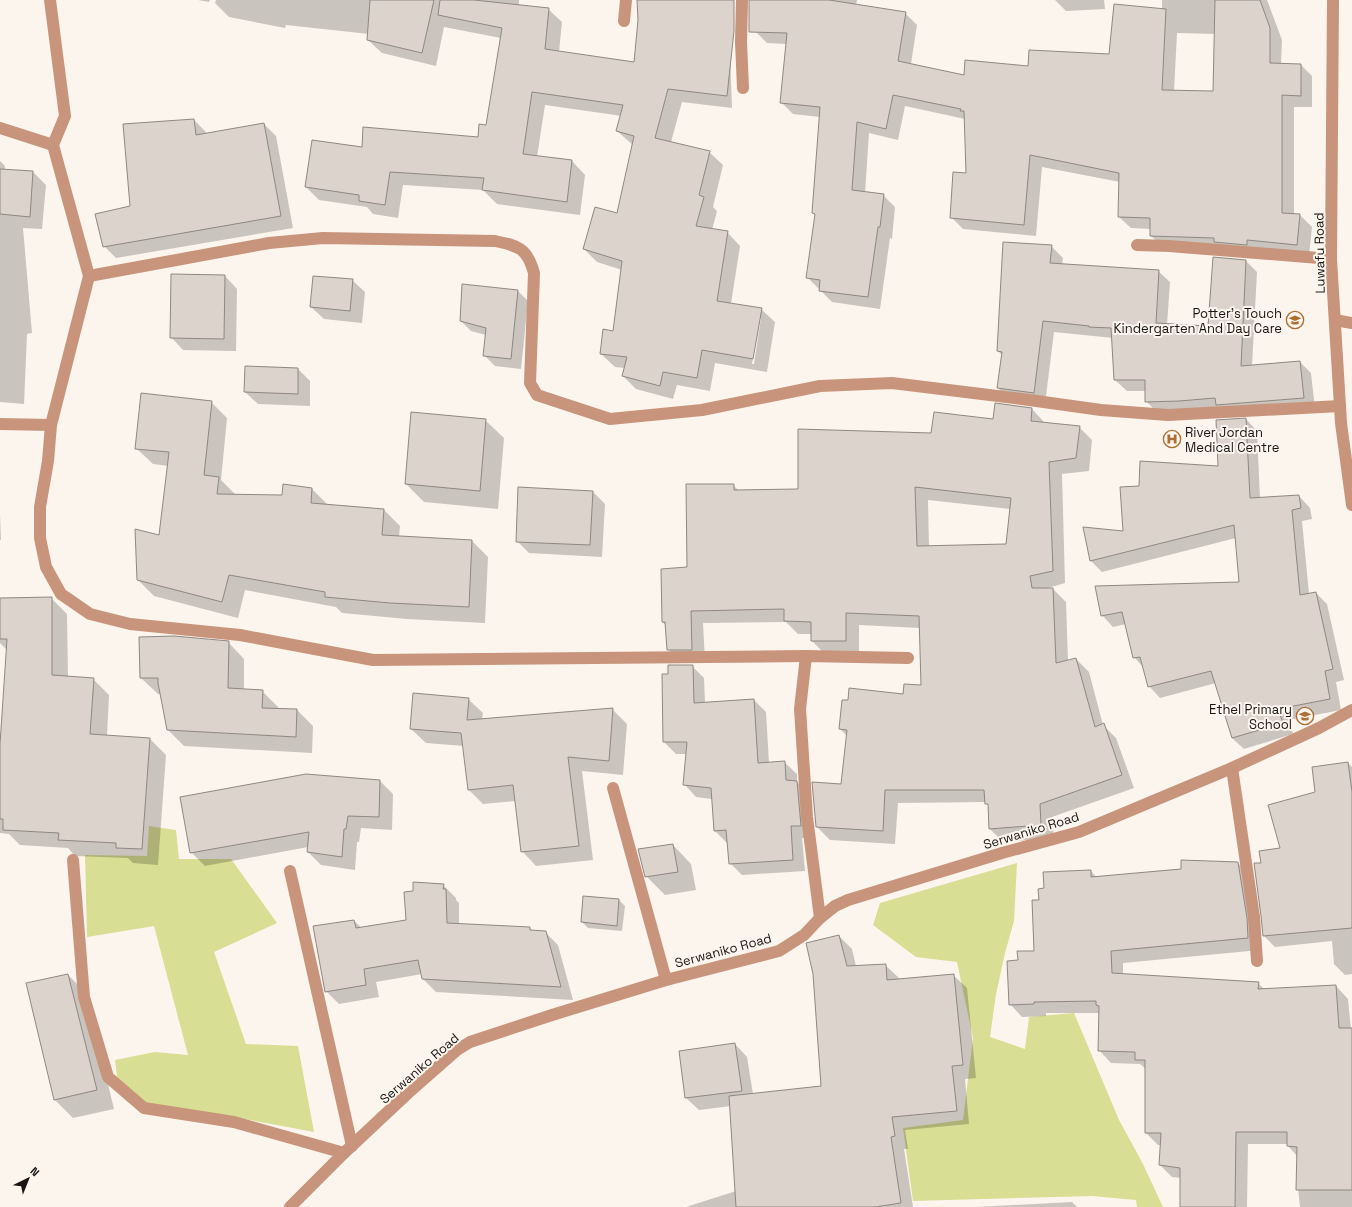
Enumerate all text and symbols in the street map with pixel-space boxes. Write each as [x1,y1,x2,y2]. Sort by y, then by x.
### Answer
street label: Luwafu Road [1310,212,1329,294]
place label: Potter's Touch Kindergarten And Day Care [1114,305,1282,337]
school or university icon: Potter's Touch Kindergarten And Day Care [1285,310,1305,330]
place label: River Jordan Medical Centre [1185,424,1279,456]
hospital icon: River Jordan Medical Centre [1162,429,1182,449]
place label: Ethel Primary School [1209,701,1292,733]
school or university icon: Ethel Primary School [1295,706,1315,726]
street label: Serwaniko Road [981,808,1081,853]
street label: Serwaniko Road [673,929,773,972]
street label: Serwaniko Road [376,1029,462,1107]
north arrow [8,1159,48,1199]
text: N [27,1164,42,1179]

